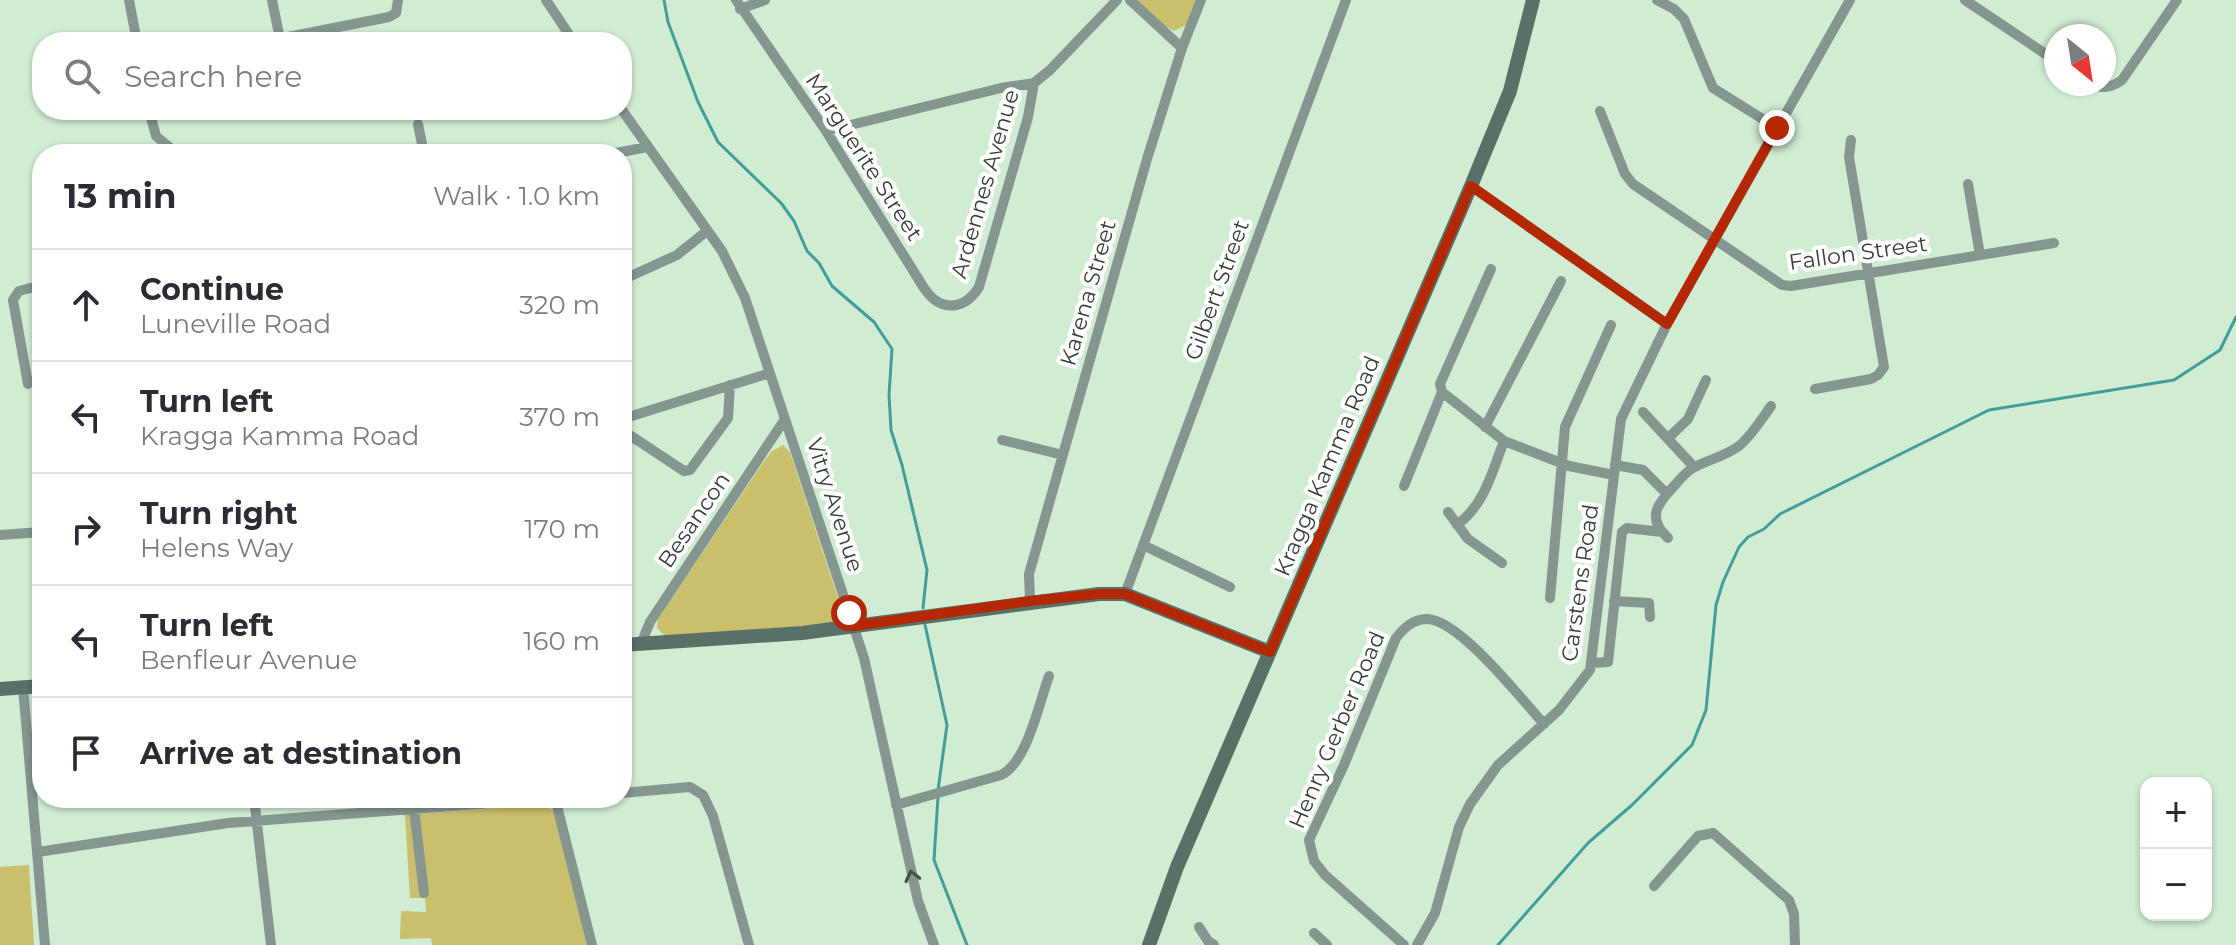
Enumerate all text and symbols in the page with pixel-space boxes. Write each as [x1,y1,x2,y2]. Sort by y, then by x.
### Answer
north arrow [2044,24,2116,96]
search box [32,32,632,120]
icon: search [60,54,104,98]
text: Search here [124,58,302,95]
street label: Marguerite Street [800,68,928,246]
street label: Ardennes Avenue [945,87,1025,281]
route end [1759,110,1795,146]
text: 13 min [64,175,176,217]
text: Walk · 1.0 km [433,180,600,212]
street label: Gilbert Street [1179,216,1255,364]
street label: Karena Street [1054,217,1122,369]
street label: Fallon Street [1787,230,1929,276]
text: Continue [140,271,284,308]
icon: ahead [64,283,108,327]
text: 320 m [519,289,600,321]
text: Luneville Road [140,308,331,340]
street label: Kragga Kamma Road [1268,352,1386,580]
text: Turn left [140,383,273,420]
icon: left [64,395,108,439]
text: 370 m [519,401,600,433]
text: Kragga Kamma Road [140,420,419,452]
street label: Vitry Avenue [801,435,869,575]
street label: Besancon [652,467,736,573]
text: Turn right [140,495,297,532]
street label: Carstens Road [1556,503,1604,663]
icon: right [64,507,108,551]
text: 170 m [524,513,600,545]
text: Helens Way [140,532,293,564]
route start [831,595,867,631]
text: Turn left [140,607,273,644]
icon: left [64,619,108,663]
text: 160 m [523,625,600,657]
street label: Henry Gerber Road [1283,627,1391,833]
text: Benfleur Avenue [140,644,357,676]
icon: arrive [64,731,108,775]
text: Arrive at destination [140,735,462,772]
map controls [2140,777,2212,921]
button: + [2140,777,2212,849]
button: − [2140,849,2212,921]
one-way arrow [905,869,922,883]

